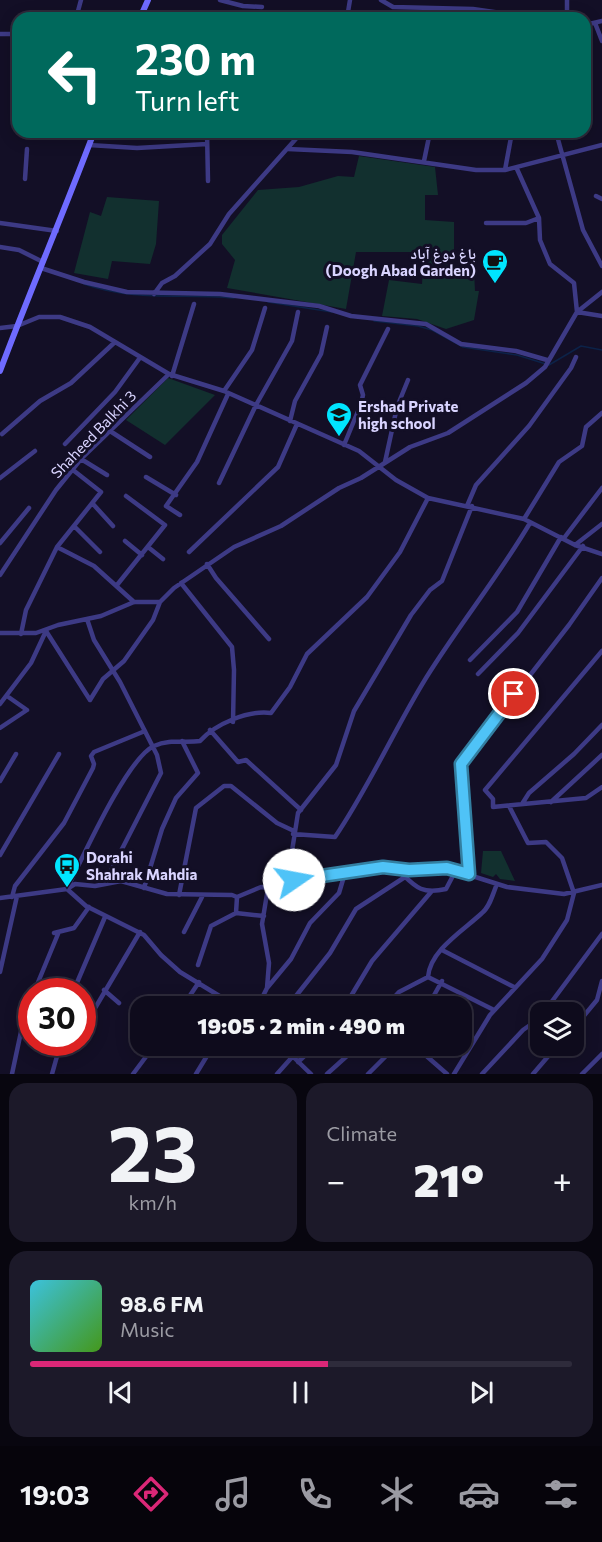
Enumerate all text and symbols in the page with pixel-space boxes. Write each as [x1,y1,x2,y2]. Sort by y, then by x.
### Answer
text: 230 m [135,32,256,84]
icon: left [36,36,114,114]
text: Turn left [135,84,239,117]
place label: باغ دوغ آباد (Doogh Abad Garden) [326,244,476,279]
cafe icon: باغ دوغ آباد (Doogh Abad Garden) [480,247,510,285]
street label: Shaheed Balkhi 3 [47,387,139,481]
place label: Ershad Private high school [358,397,458,432]
school or university icon: Ershad Private high school [324,400,354,438]
pin [488,668,539,719]
icon: arrive [497,677,530,710]
place label: Dorahi Shahrak Mahdia [86,848,198,883]
position arrow [262,848,326,912]
bus stop icon: Dorahi Shahrak Mahdia [52,851,82,889]
speed limit sign: 30 [18,978,96,1056]
map controls [530,1002,584,1056]
button: layers [530,1002,584,1056]
text: 19:05 · 2 min · 490 m [197,1012,405,1039]
text: 23 [108,1103,198,1198]
text: Climate [327,1121,397,1145]
text: 21° [414,1151,484,1206]
text: − [327,1159,345,1200]
text: + [553,1159,572,1200]
text: km/h [128,1190,177,1214]
text: 98.6 FM [120,1290,204,1317]
text: Music [120,1317,174,1341]
icon: previous [104,1376,137,1409]
icon: pause [284,1376,317,1409]
icon: next [465,1376,498,1409]
icon: directions [130,1473,172,1515]
icon: music [212,1473,254,1515]
icon: phone [294,1473,336,1515]
icon: climate [376,1473,418,1515]
icon: car [458,1473,500,1515]
icon: filters [540,1473,582,1515]
text: 19:03 [20,1478,90,1511]

